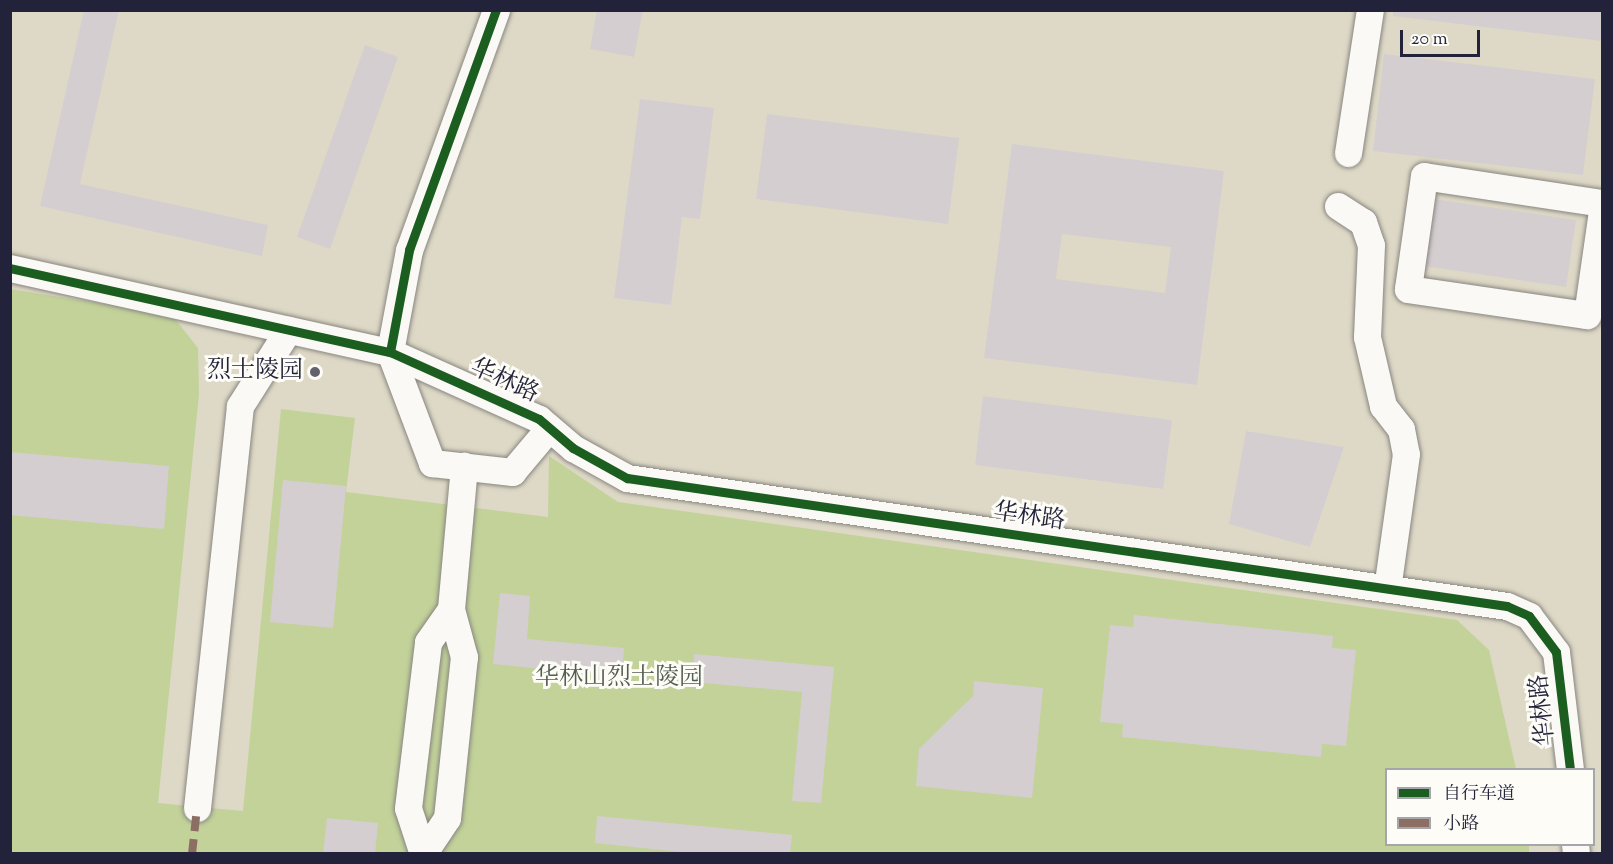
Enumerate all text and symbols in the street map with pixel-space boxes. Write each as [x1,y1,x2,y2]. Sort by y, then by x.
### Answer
scale bar [1403,18,1482,56]
text: 20 m [1411,27,1448,53]
street label: 华林路 [465,354,543,410]
place label: 烈士陵园 [207,358,303,386]
marker: 烈士陵园 [308,365,322,379]
street label: 华林路 [991,499,1067,537]
park label: 华林山烈士陵园 [535,665,703,693]
street label: 华林路 [1526,673,1562,747]
legend [1385,768,1595,846]
text: 自行车道 [1443,782,1515,808]
text: 小路 [1443,812,1479,838]

